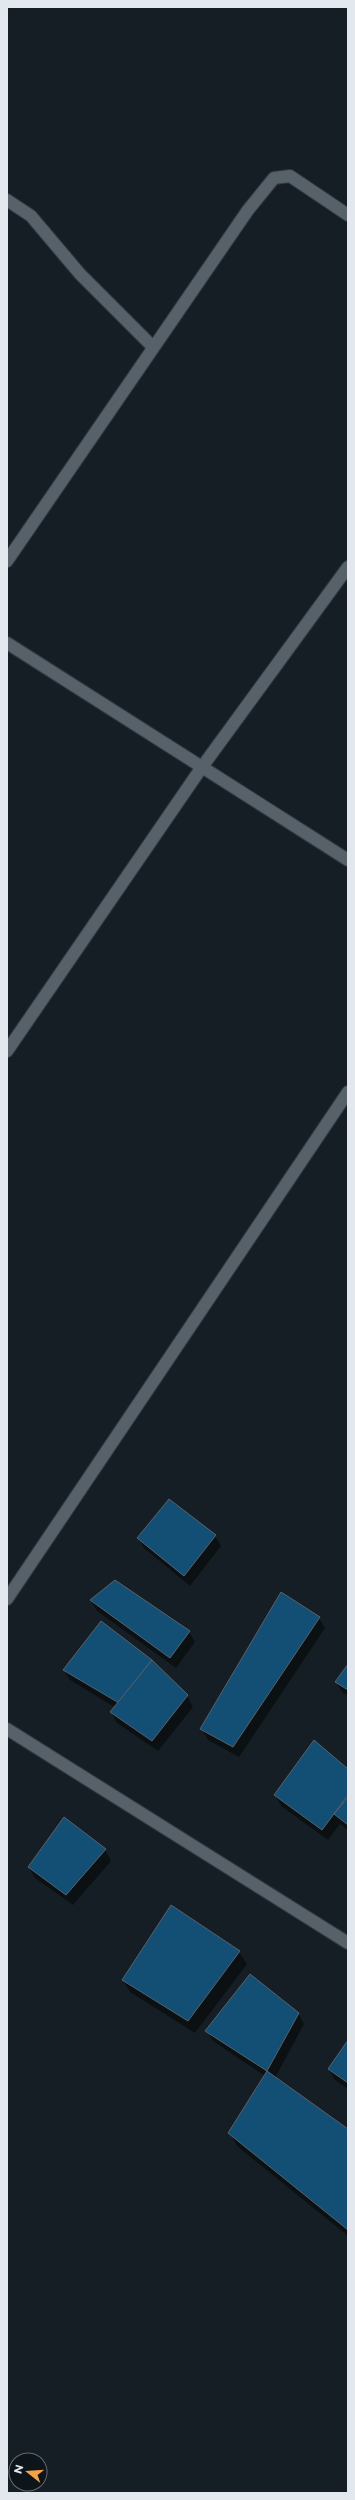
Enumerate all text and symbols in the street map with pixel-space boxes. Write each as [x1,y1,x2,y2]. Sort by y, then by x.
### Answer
north arrow [8,2452,48,2492]
text: N [10,2463,26,2475]

